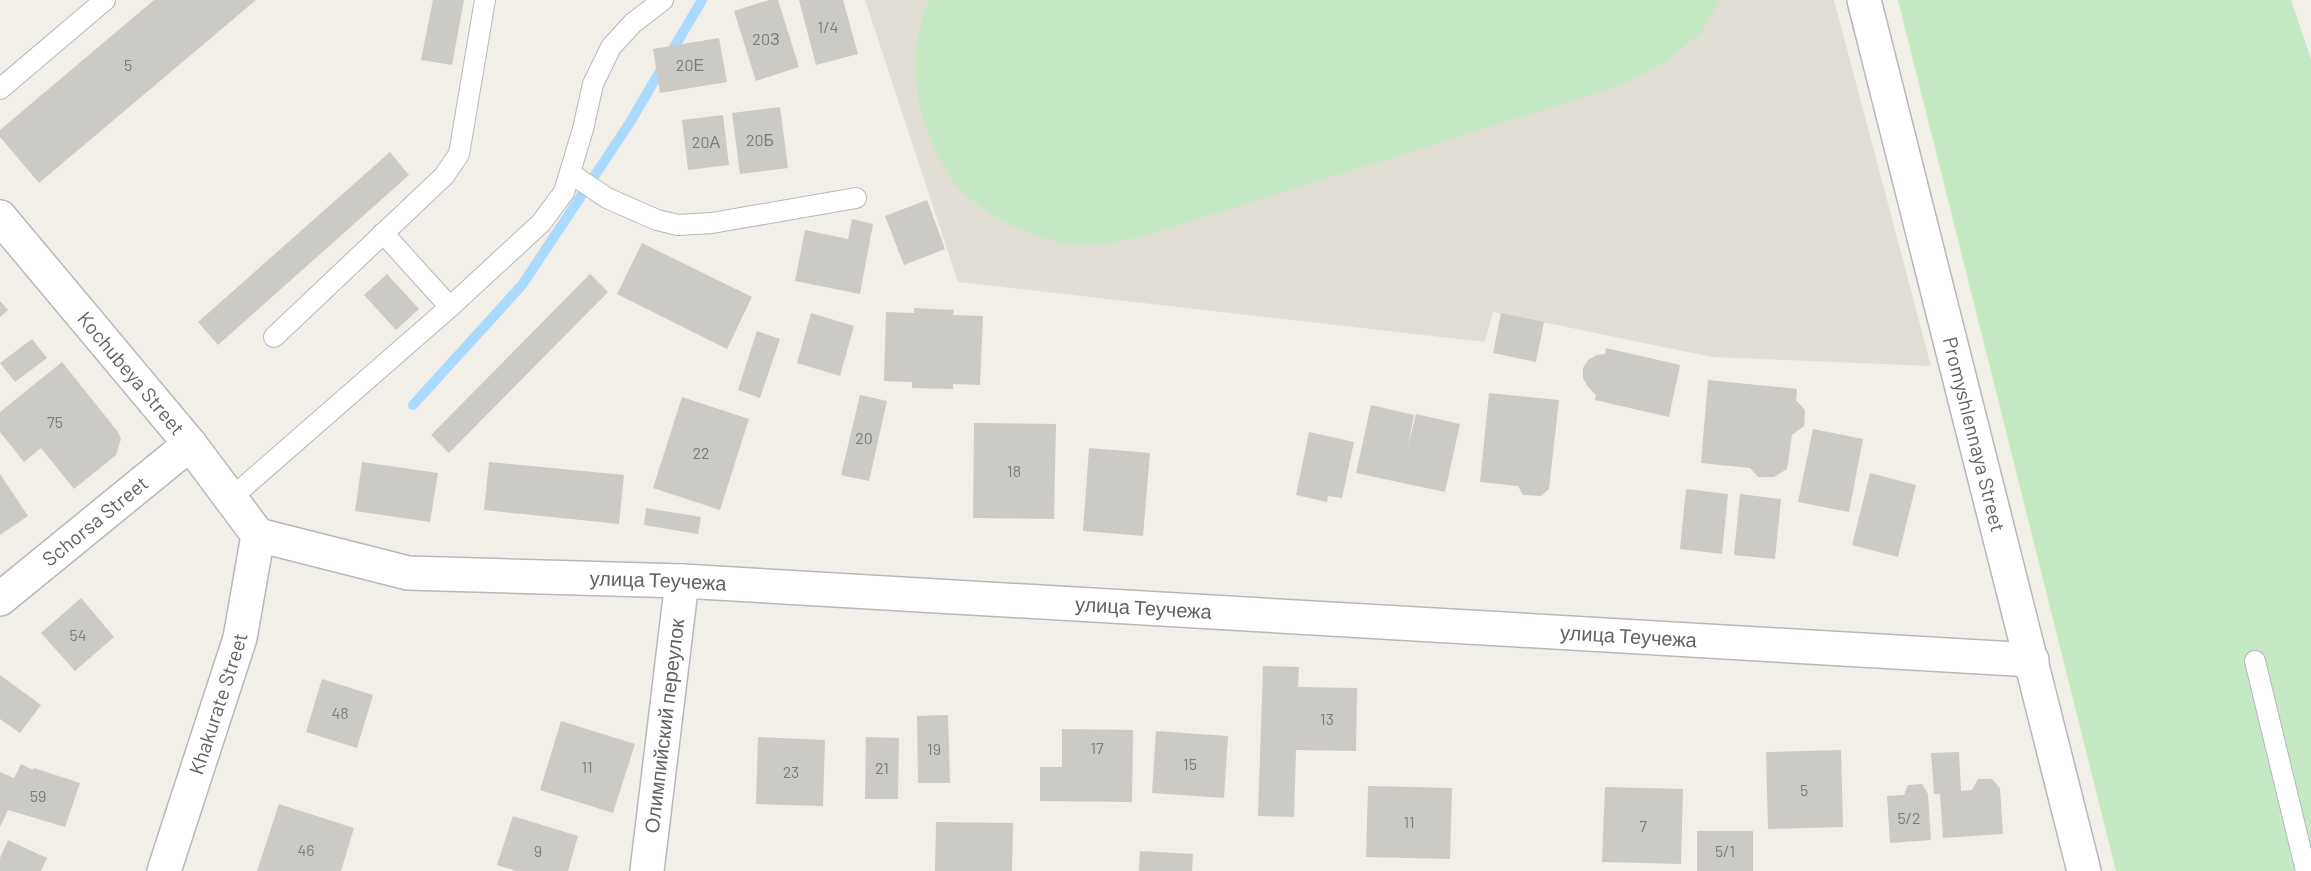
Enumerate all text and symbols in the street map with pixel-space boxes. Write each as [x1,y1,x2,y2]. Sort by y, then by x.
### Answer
house number: 1/4 [818,17,838,36]
house number: 20З [752,29,780,48]
house number: 5 [124,55,132,74]
house number: 20Е [676,55,704,74]
house number: 20Б [746,130,774,149]
house number: 20А [692,132,720,151]
street label: Kochubeya Street [73,306,190,439]
street label: Promyshlennaya Street [1939,334,2011,534]
house number: 75 [47,412,63,431]
house number: 20 [855,428,873,447]
house number: 22 [692,443,710,462]
house number: 18 [1007,461,1021,480]
street label: Schorsa Street [37,470,152,571]
street label: улица Теучежа [589,565,728,595]
street label: улица Теучежа [1074,591,1213,623]
street label: Олимпийский переулок [639,617,688,834]
street label: улица Теучежа [1560,619,1698,651]
house number: 54 [69,625,87,644]
street label: Khakurate Street [183,631,252,777]
house number: 48 [331,703,349,722]
house number: 13 [1320,709,1334,728]
house number: 17 [1090,738,1104,757]
house number: 19 [927,739,941,758]
house number: 15 [1183,754,1197,773]
house number: 11 [581,757,593,776]
house number: 21 [875,758,889,777]
house number: 23 [783,762,799,781]
house number: 5 [1800,780,1808,799]
house number: 59 [30,786,46,805]
house number: 5/2 [1897,808,1921,827]
house number: 11 [1403,812,1415,831]
house number: 7 [1639,816,1647,835]
house number: 46 [297,840,315,859]
house number: 9 [534,841,542,860]
house number: 5/1 [1715,841,1735,860]

